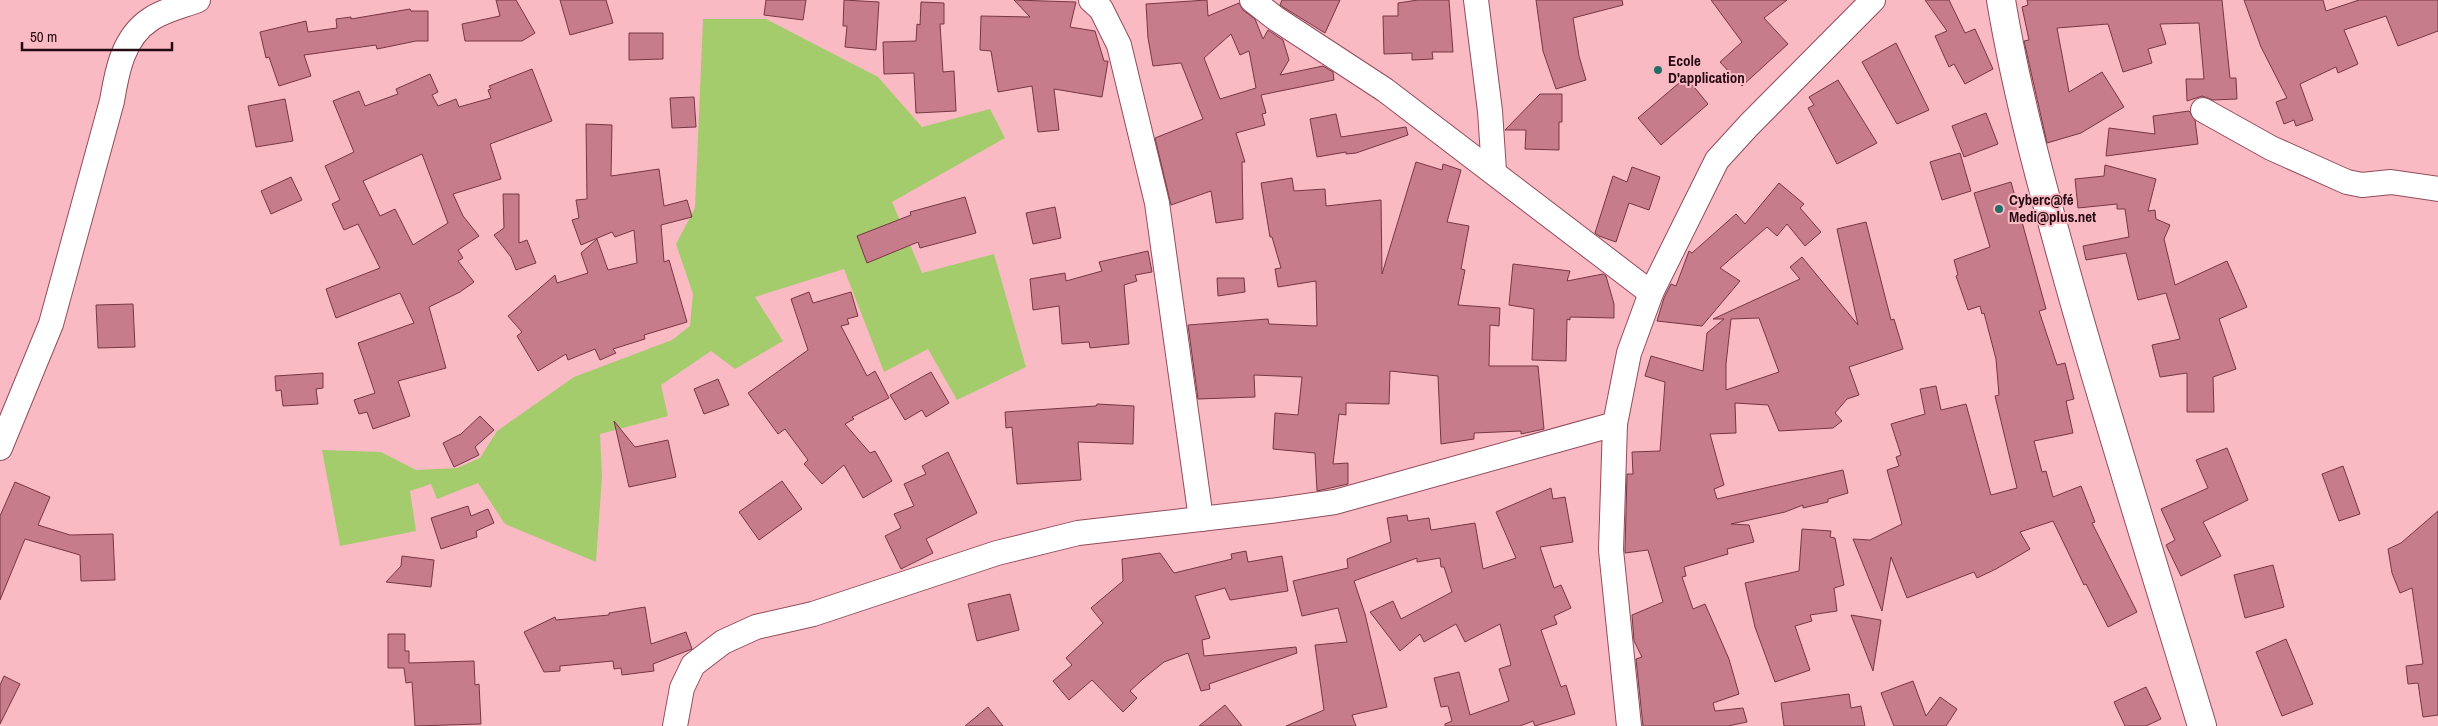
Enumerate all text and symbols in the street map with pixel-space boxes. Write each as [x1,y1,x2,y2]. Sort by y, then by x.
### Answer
scale bar [22,20,172,52]
text: 50 m [30,26,57,47]
place label: Ecole D'application [1668,50,1745,88]
marker: Ecole D'application [1652,64,1664,76]
place label: Cyberc@fé Medi@plus.net [2009,189,2096,227]
marker: Cyberc@fé Medi@plus.net [1993,203,2005,215]

